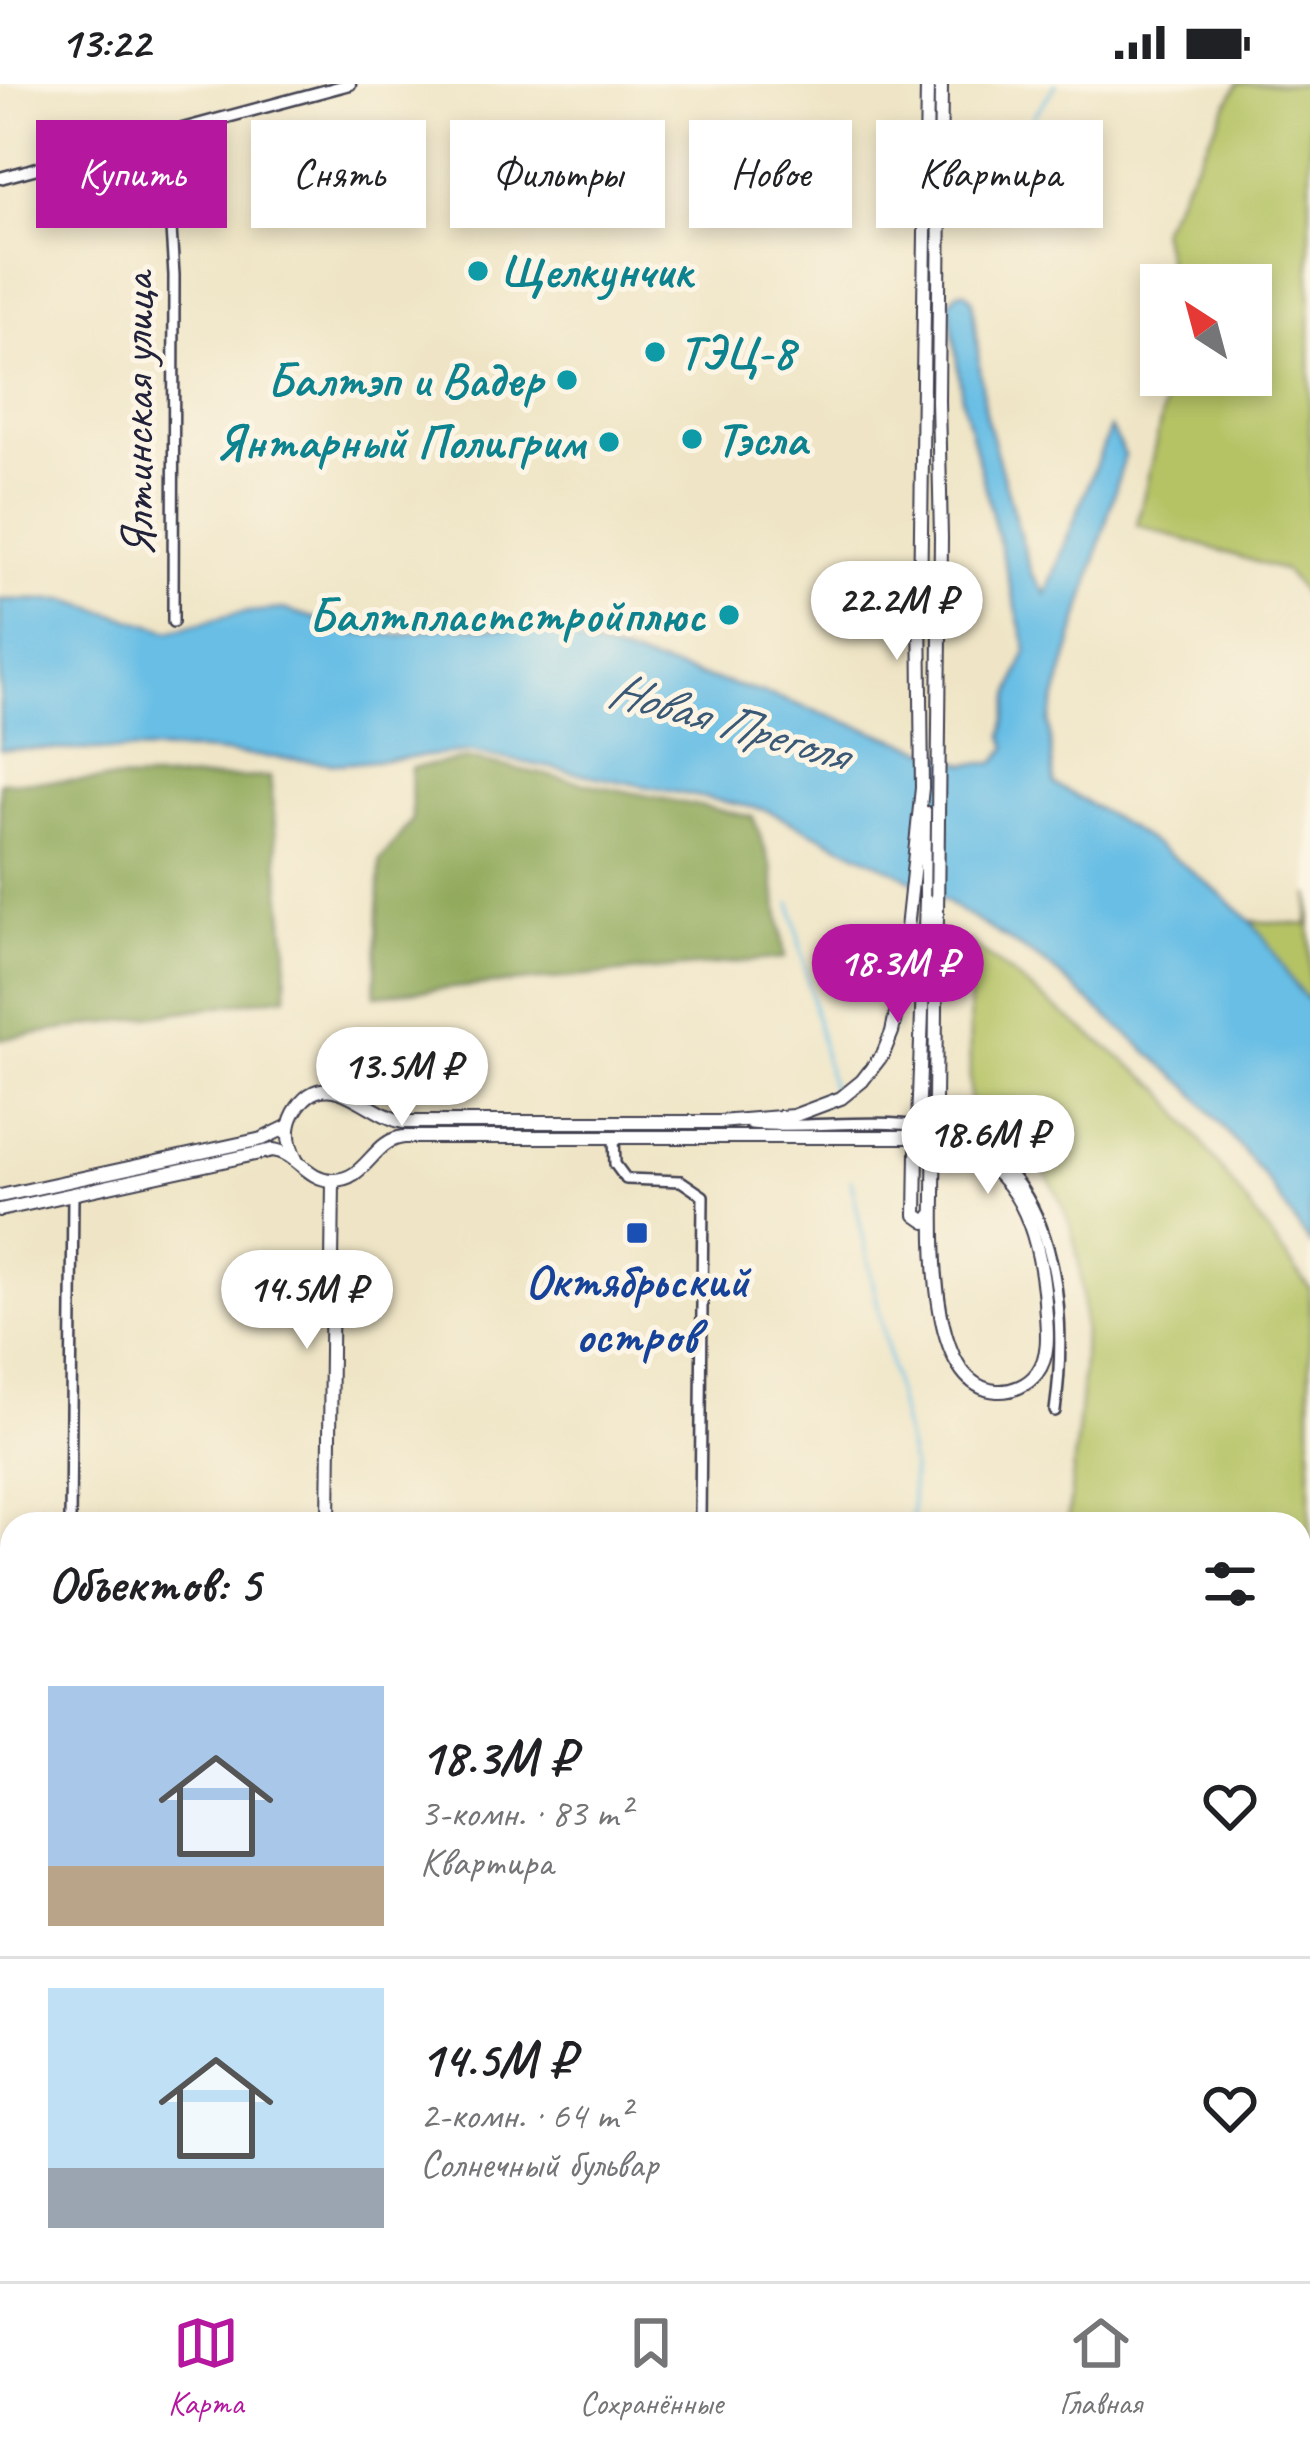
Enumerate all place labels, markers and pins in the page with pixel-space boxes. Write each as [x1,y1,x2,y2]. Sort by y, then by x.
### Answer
place label: Щелкунчик [502,241,696,301]
marker: Щелкунчик [465,258,491,284]
place label: ТЭЦ-8 [679,322,800,382]
marker: ТЭЦ-8 [642,339,668,365]
place label: Балтэп и Вадер [267,350,546,410]
marker: Балтэп и Вадер [554,367,580,393]
place label: Тэсла [716,409,810,469]
place label: Янтарный Полигрим [215,412,588,472]
marker: Тэсла [679,426,705,452]
marker: Янтарный Полигрим [596,429,622,455]
pin: 22.2M ₽ [786,561,1008,663]
place label: Балтпластстройплюс [309,585,707,645]
marker: Балтпластстройплюс [716,602,742,628]
pin: 18.3M ₽ [787,924,1009,1026]
pin: 13.5M ₽ [291,1027,513,1129]
pin: 18.6M ₽ [877,1095,1099,1197]
marker: Октябрьский остров [624,1220,650,1246]
pin: 14.5M ₽ [196,1250,418,1352]
place label: Октябрьский остров [525,1251,752,1366]

